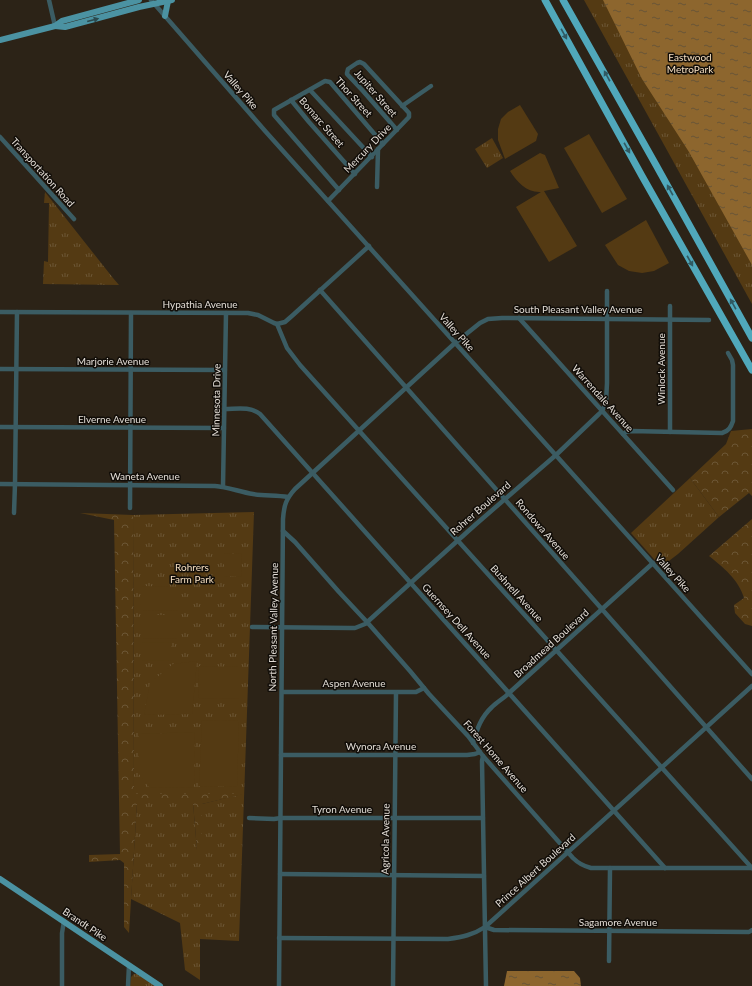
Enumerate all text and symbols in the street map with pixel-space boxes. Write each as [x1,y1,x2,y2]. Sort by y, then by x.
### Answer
one-way arrow [87,17,99,23]
one-way arrow [561,28,567,40]
park label: Eastwood MetroPark [667,51,714,75]
street label: Jupiter Street [352,67,400,119]
street label: Valley Pike [221,68,261,112]
one-way arrow [603,71,610,82]
street label: Thor Street [333,75,375,120]
street label: Bomarc Street [297,95,347,150]
street label: Mercury Drive [341,121,393,175]
street label: Transportation Road [9,135,77,209]
one-way arrow [623,142,630,154]
one-way arrow [667,184,673,196]
one-way arrow [687,256,694,267]
street label: Hypathia Avenue [162,298,238,310]
one-way arrow [730,298,736,310]
street label: South Pleasant Valley Avenue [514,303,642,315]
street label: Valley Pike [437,311,477,353]
street label: Winlock Avenue [655,333,667,405]
street label: Marjorie Avenue [77,355,149,367]
street label: Warrendale Avenue [570,362,636,434]
street label: Minnesota Drive [209,363,223,437]
street label: Elverne Avenue [78,413,146,425]
street label: Waneta Avenue [110,470,180,482]
street label: Rohrer Boulevard [447,478,513,538]
street label: Rondowa Avenue [513,496,573,562]
street label: Valley Pike [653,552,693,594]
park label: Rohrers Farm Park [170,561,215,585]
street label: North Pleasant Valley Avenue [266,562,280,692]
street label: Bushnell Avenue [488,562,546,624]
street label: Guernsey Dell Avenue [420,581,494,661]
street label: Broadmead Boulevard [511,606,591,680]
street label: Aspen Avenue [323,677,385,689]
street label: Forest Home Avenue [461,717,531,795]
street label: Wynora Avenue [346,740,416,752]
street label: Tyron Avenue [312,803,372,815]
street label: Agricola Avenue [378,803,392,875]
street label: Prince Albert Boulevard [492,831,578,909]
street label: Brandt Pike [61,905,109,943]
street label: Sagamore Avenue [579,916,657,928]

